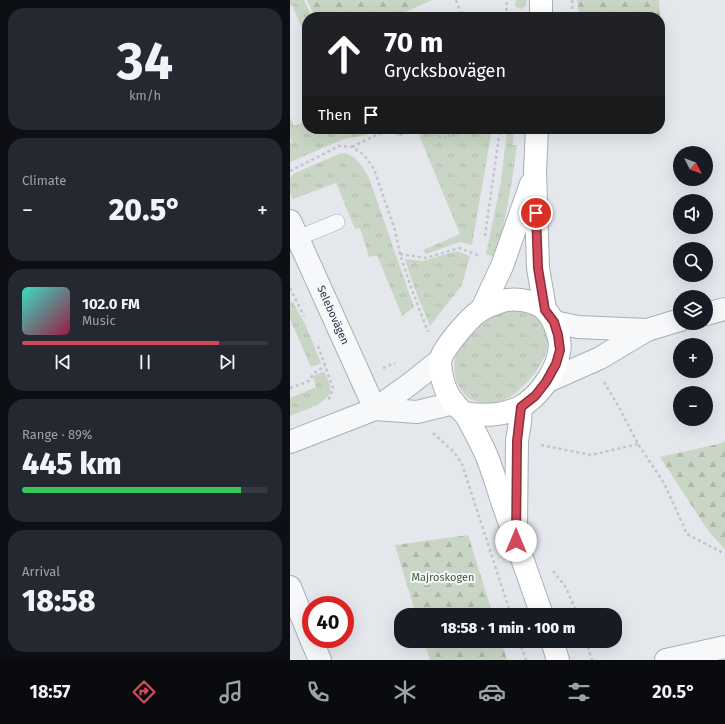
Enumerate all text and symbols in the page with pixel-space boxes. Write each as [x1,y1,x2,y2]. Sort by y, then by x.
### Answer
text: 70 m [384,26,443,59]
icon: ahead [318,28,370,80]
text: 34 [117,30,173,93]
text: Grycksbovägen [384,60,506,82]
text: km/h [129,88,161,103]
icon: arrive [360,104,382,126]
text: Then [318,106,352,124]
north arrow [673,146,713,186]
map controls [673,146,713,426]
text: Climate [22,173,66,188]
text: 20.5° [109,192,181,228]
button: sound [673,194,713,234]
pin [519,196,553,230]
text: − [22,197,33,224]
text: + [257,197,268,224]
icon: arrive [525,202,547,224]
button: search [673,242,713,282]
street label: Selebovägen [314,284,352,346]
button: layers [673,290,713,330]
text: 102.0 FM [82,295,140,313]
text: Music [82,313,116,328]
button: + [673,338,713,378]
icon: previous [52,351,74,373]
icon: pause [134,351,156,373]
icon: next [216,351,238,373]
button: − [673,386,713,426]
text: Range · 89% [22,427,93,442]
text: 445 km [22,446,122,482]
position arrow [495,520,537,562]
text: Arrival [22,564,60,579]
park label: Majroskogen [412,571,474,584]
text: 18:58 [22,583,95,619]
speed limit sign: 40 [302,596,354,648]
text: 18:58 · 1 min · 100 m [441,619,575,637]
icon: directions [130,678,158,706]
icon: music [217,678,245,706]
icon: phone [304,678,332,706]
icon: climate [391,678,419,706]
icon: car [478,678,506,706]
icon: filters [565,678,593,706]
text: 18:57 [30,681,70,703]
text: 20.5° [652,681,695,703]

